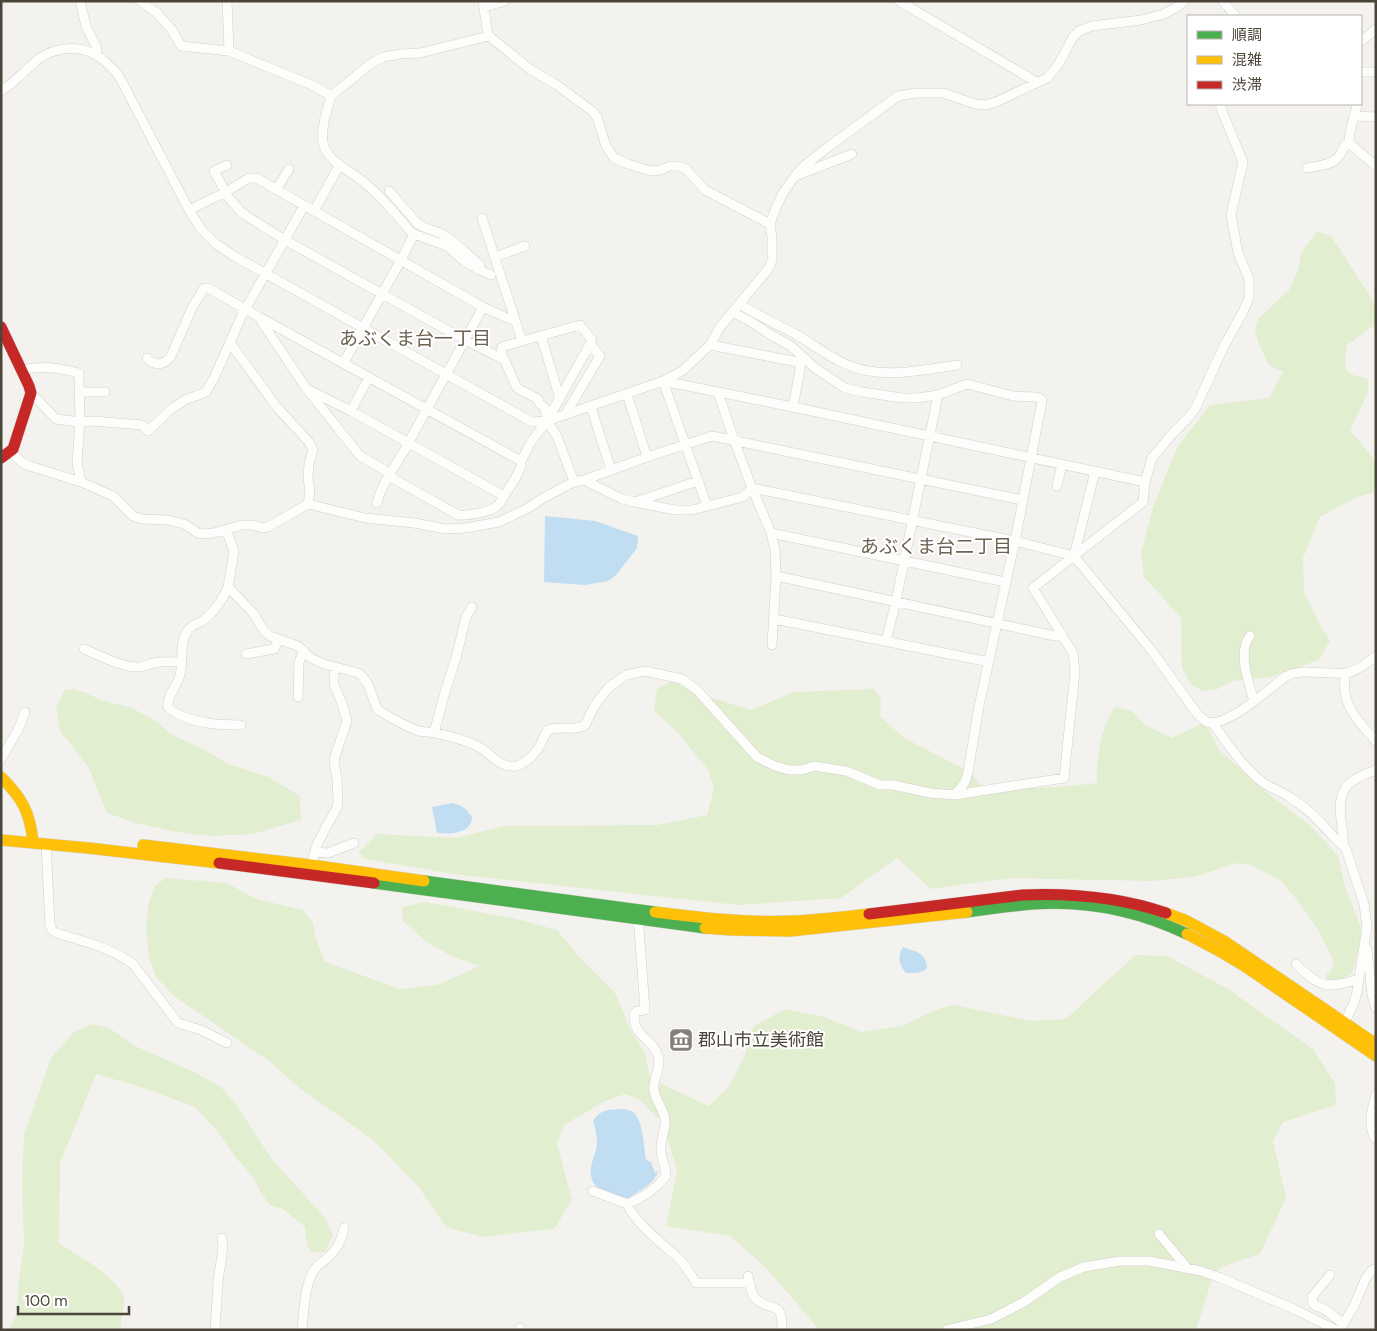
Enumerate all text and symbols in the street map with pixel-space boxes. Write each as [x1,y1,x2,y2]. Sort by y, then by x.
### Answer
legend [1187,15,1362,105]
text: 順調 [1232,25,1262,45]
text: 混雑 [1232,50,1262,70]
text: 渋滞 [1232,75,1262,95]
district label: あぶくま台一丁目 [339,326,491,351]
district label: あぶくま台二丁目 [860,534,1012,559]
museum icon: 郡山市立美術館 [668,1027,694,1053]
place label: 郡山市立美術館 [698,1028,824,1052]
scale bar [18,1284,129,1316]
text: 100 m [25,1291,68,1311]

